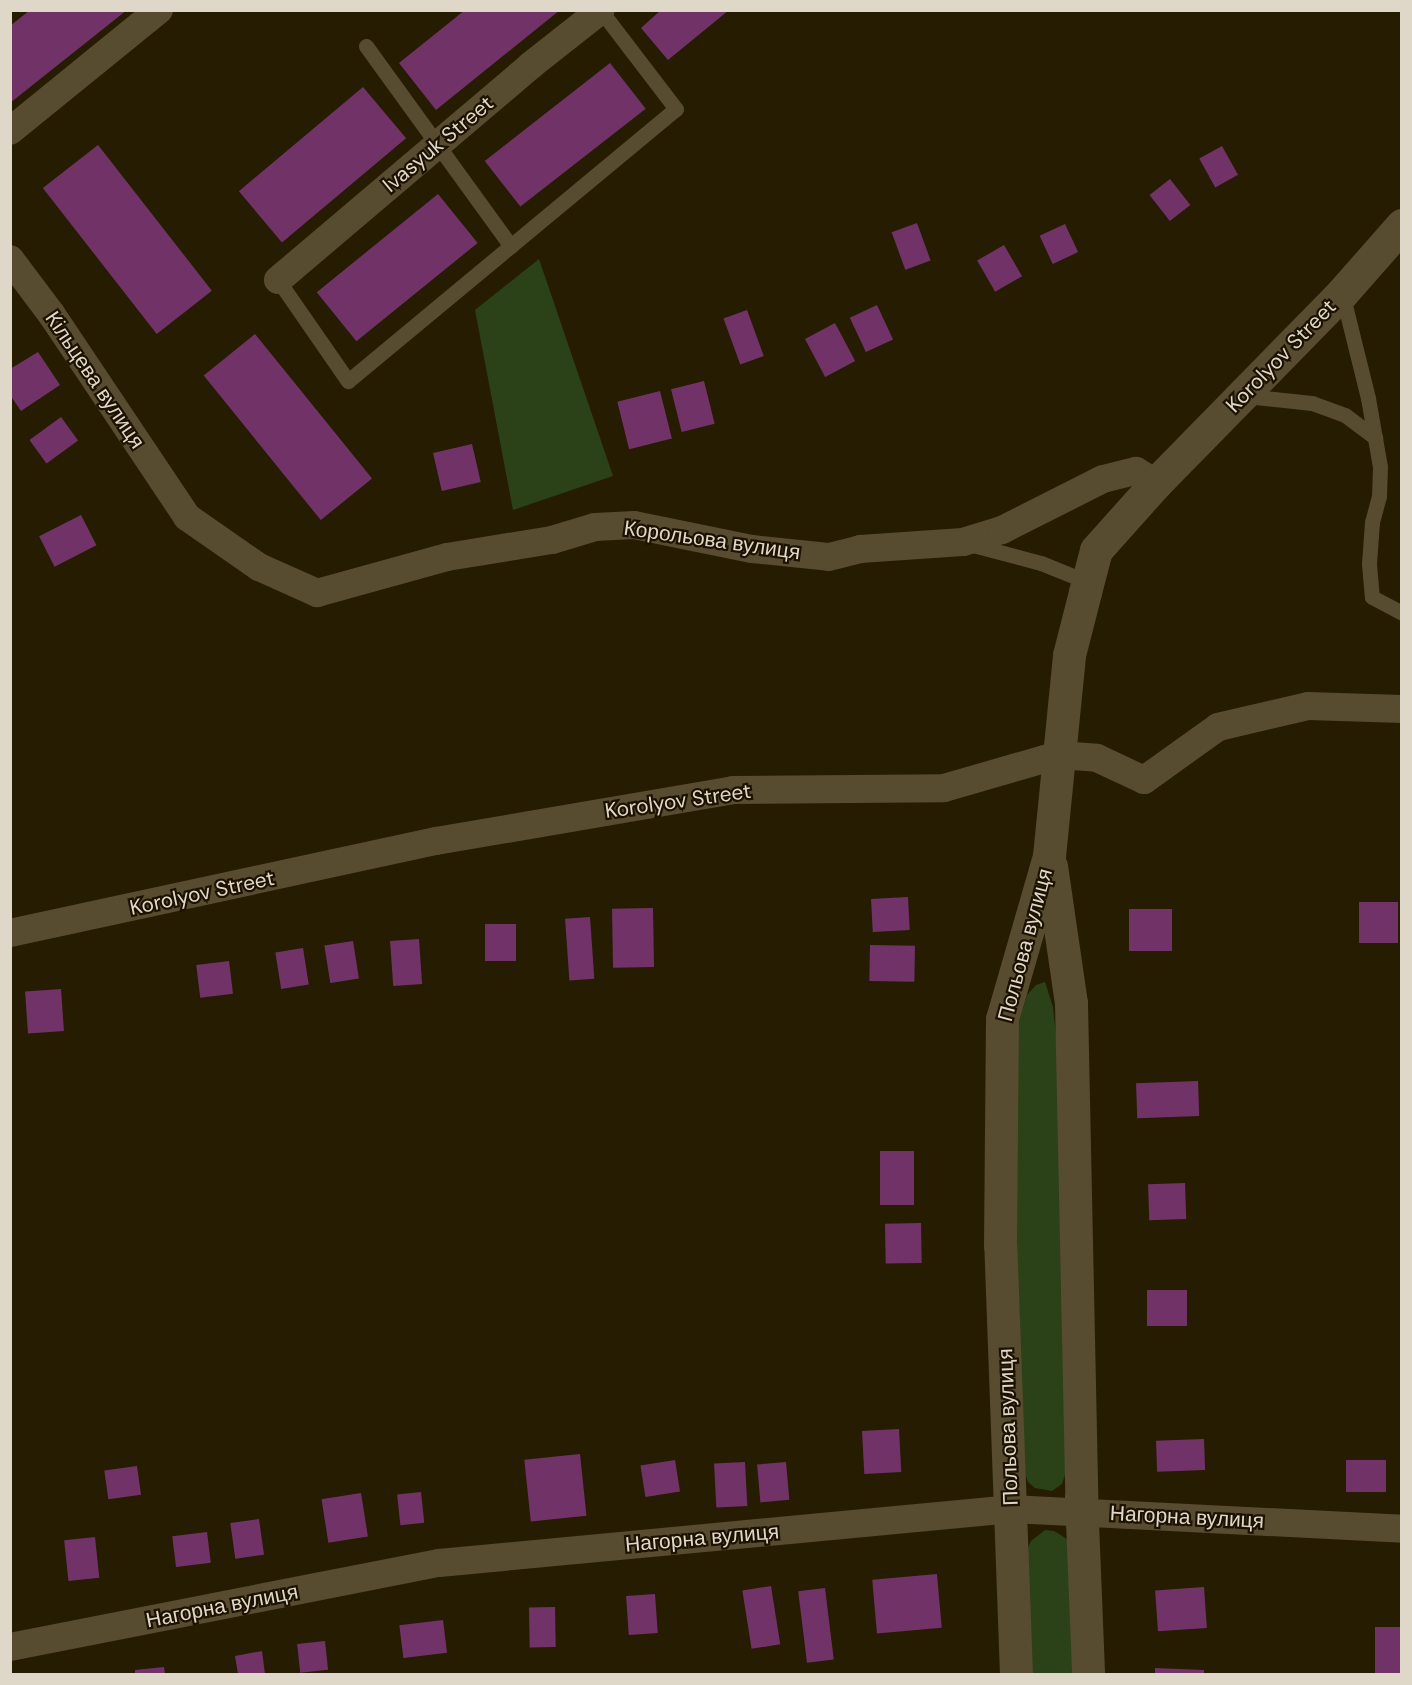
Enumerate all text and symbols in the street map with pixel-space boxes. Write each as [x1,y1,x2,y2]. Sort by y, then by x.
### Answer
street label: Ivasyuk Street [378,91,498,197]
street label: Korolyov Street [1221,294,1341,418]
street label: Кільцева вулиця [40,307,150,453]
street label: Корольова вулиця [622,515,802,565]
street label: Korolyov Street [603,778,753,824]
street label: Korolyov Street [127,865,277,921]
street label: Польова вулиця [992,866,1058,1024]
street label: Польова вулиця [993,1348,1023,1506]
street label: Нагорна вулиця [1109,1500,1265,1534]
street label: Нагорна вулиця [624,1519,780,1557]
street label: Нагорна вулиця [144,1579,300,1633]

